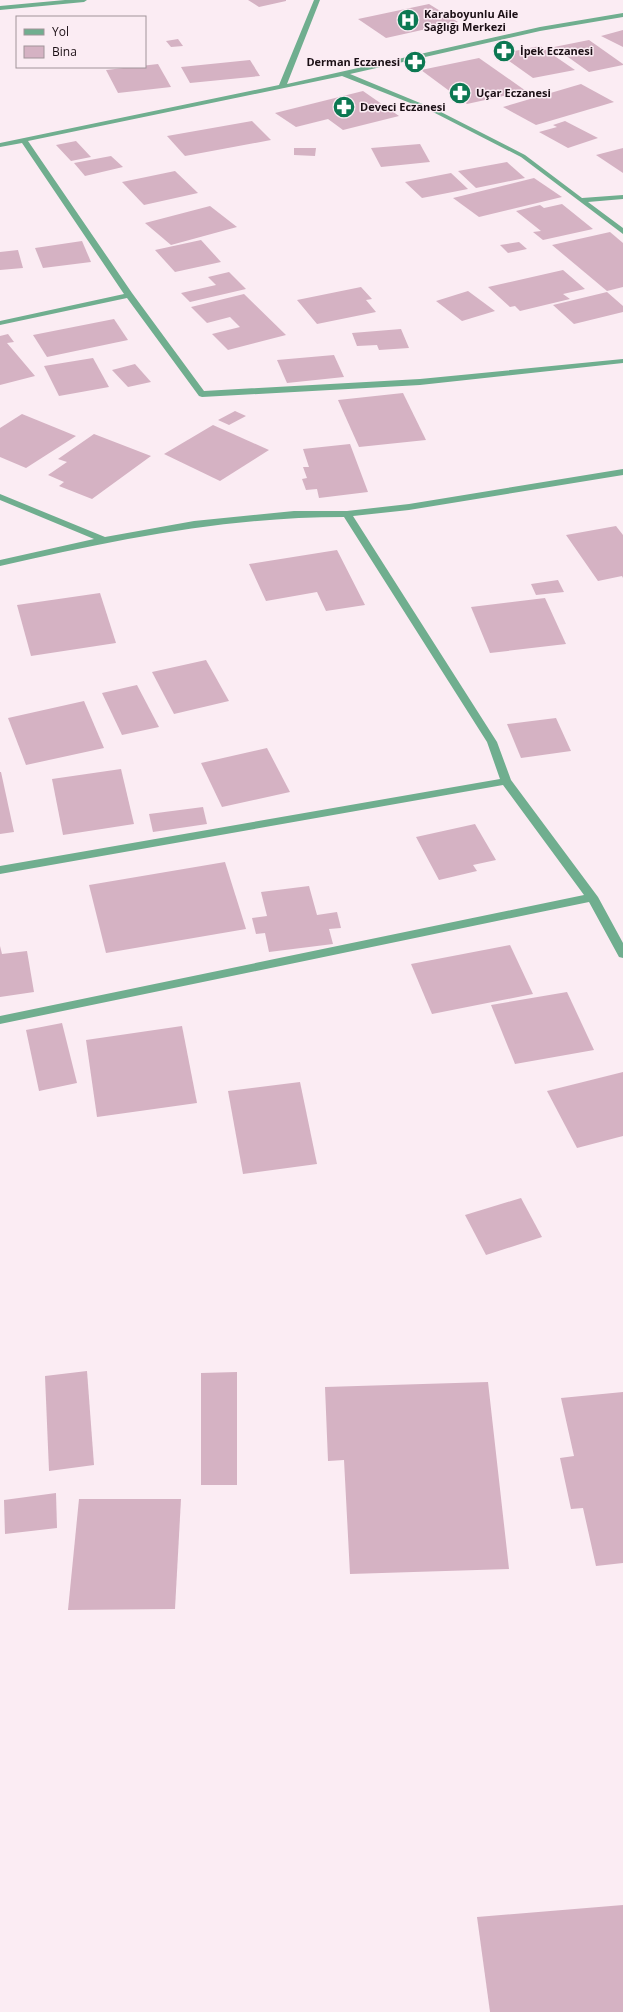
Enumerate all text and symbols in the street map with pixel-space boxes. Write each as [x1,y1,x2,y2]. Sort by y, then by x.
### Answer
place label: Karaboyunlu Aile Sağlığı Merkezi [424,6,519,34]
hospital icon: Karaboyunlu Aile Sağlığı Merkezi [395,7,421,33]
legend [16,16,146,68]
text: Yol [52,23,69,40]
pharmacy icon: İpek Eczanesi [491,38,517,64]
text: Bina [52,43,77,60]
place label: İpek Eczanesi [520,43,593,58]
pharmacy icon: Derman Eczanesi [402,49,428,75]
place label: Derman Eczanesi [306,54,400,69]
pharmacy icon: Uçar Eczanesi [447,80,473,106]
place label: Uçar Eczanesi [476,85,551,100]
pharmacy icon: Deveci Eczanesi [331,94,357,120]
place label: Deveci Eczanesi [360,99,446,114]

